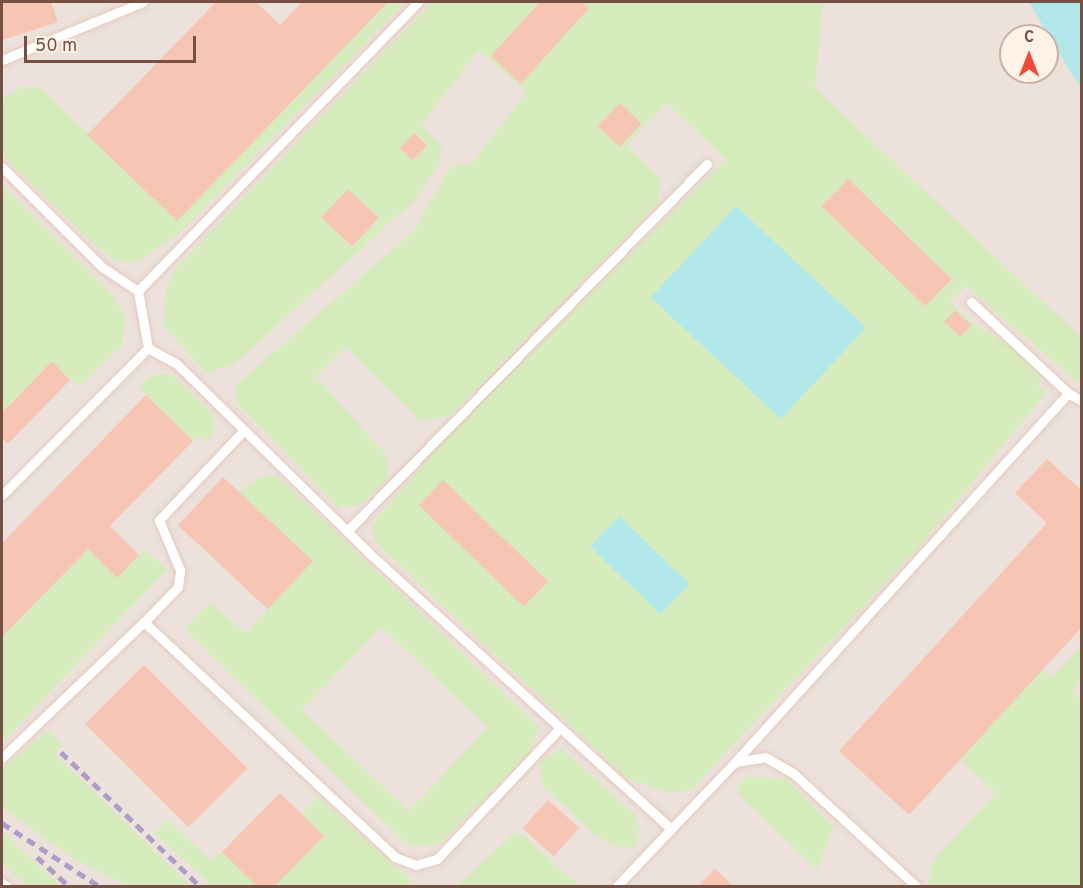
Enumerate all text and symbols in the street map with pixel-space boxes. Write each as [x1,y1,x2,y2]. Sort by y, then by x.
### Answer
scale bar [27,24,200,62]
north arrow [999,24,1059,84]
text: С [1024,28,1034,48]
text: 50 m [35,35,77,58]

